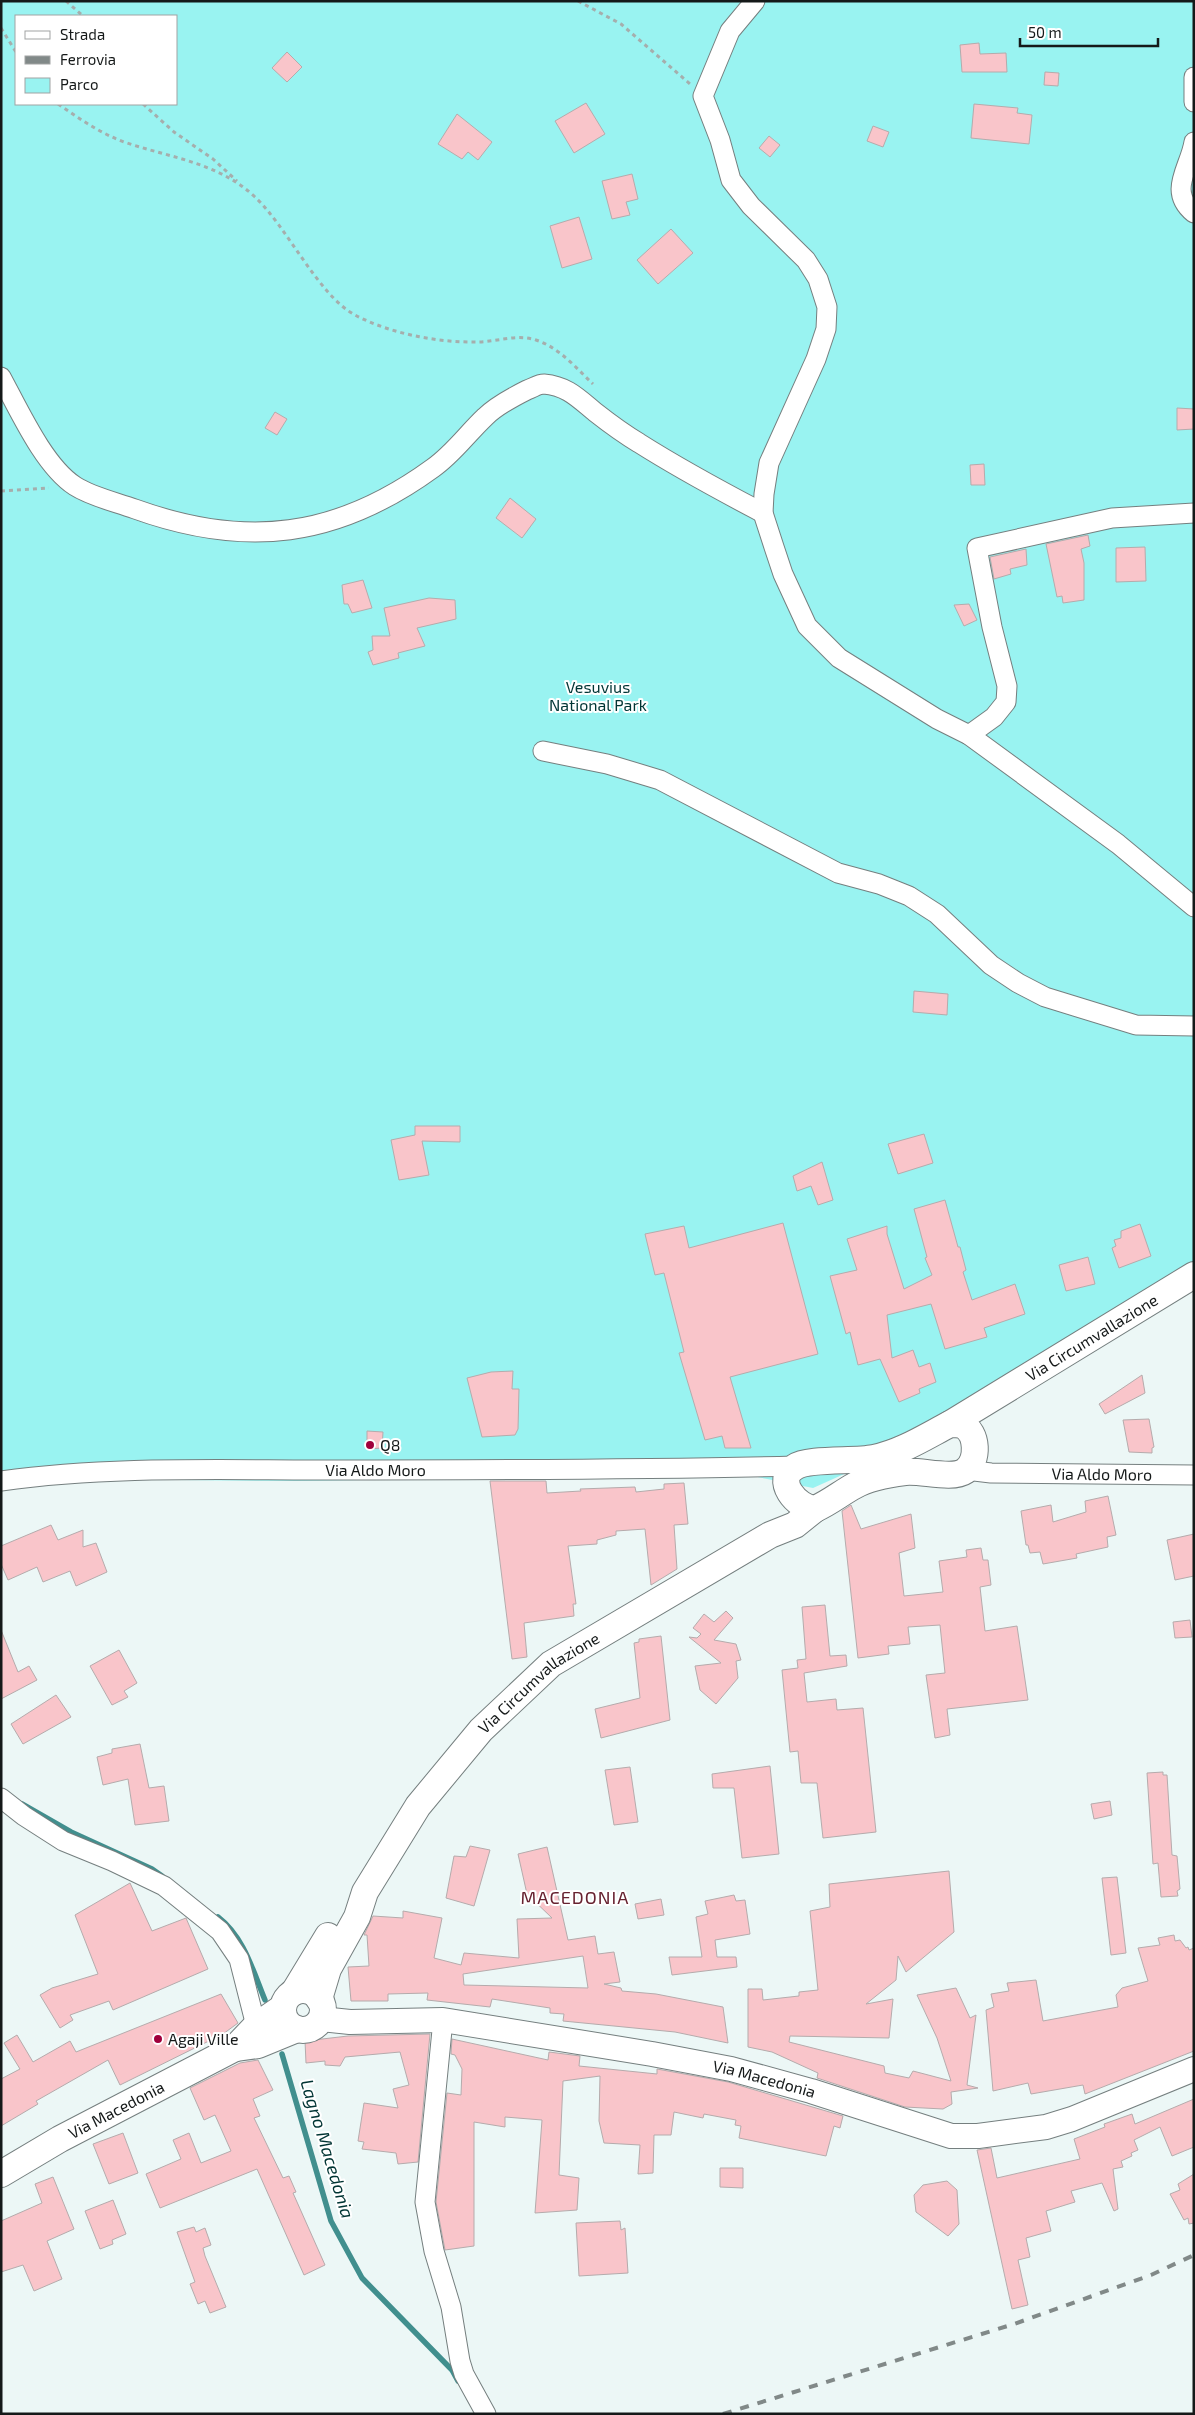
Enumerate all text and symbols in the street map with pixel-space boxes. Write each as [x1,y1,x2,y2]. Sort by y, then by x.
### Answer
legend [15,15,178,105]
scale bar [1020,15,1158,47]
text: 50 m [1028,23,1062,41]
text: Strada [60,25,105,43]
text: Ferrovia [60,50,116,68]
text: Parco [60,75,99,93]
park label: Vesuvius National Park [549,677,647,714]
street label: Via Circumvallazione [1022,1290,1161,1385]
place label: Q8 [380,1435,400,1455]
marker: Q8 [364,1439,376,1451]
street label: Via Aldo Moro [325,1460,426,1479]
street label: Via Aldo Moro [1051,1464,1152,1484]
street label: Via Circumvallazione [474,1628,603,1737]
district label: MACEDONIA [521,1886,629,1908]
place label: Agaji Ville [168,2029,239,2049]
marker: Agaji Ville [152,2033,164,2045]
street label: Via Macedonia [712,2056,818,2101]
street label: Via Macedonia [65,2077,167,2142]
water label: Lagno Macedonia [296,2077,360,2221]

